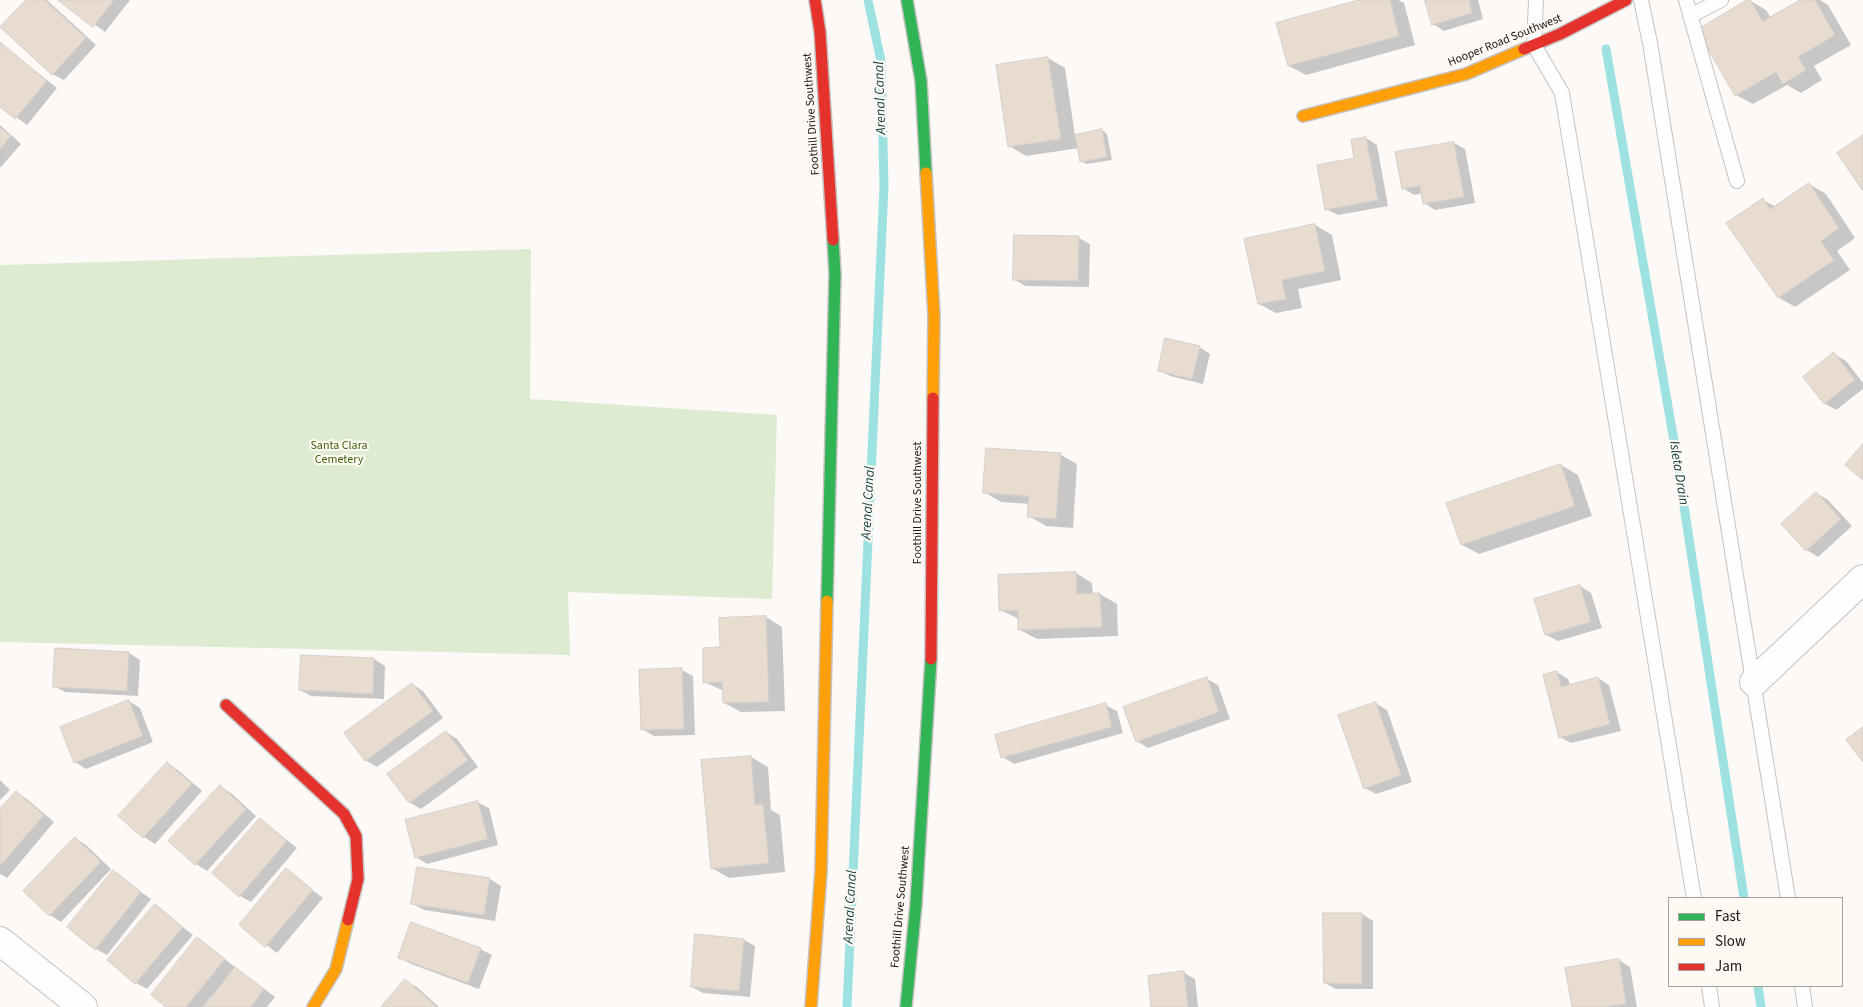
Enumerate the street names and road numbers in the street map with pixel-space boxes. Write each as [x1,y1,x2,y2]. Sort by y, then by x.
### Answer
street label: Hooper Road Southwest [1446,12,1564,70]
street label: Foothill Drive Southwest [801,52,823,176]
street label: Foothill Drive Southwest [911,442,925,564]
street label: Foothill Drive Southwest [888,845,914,969]

